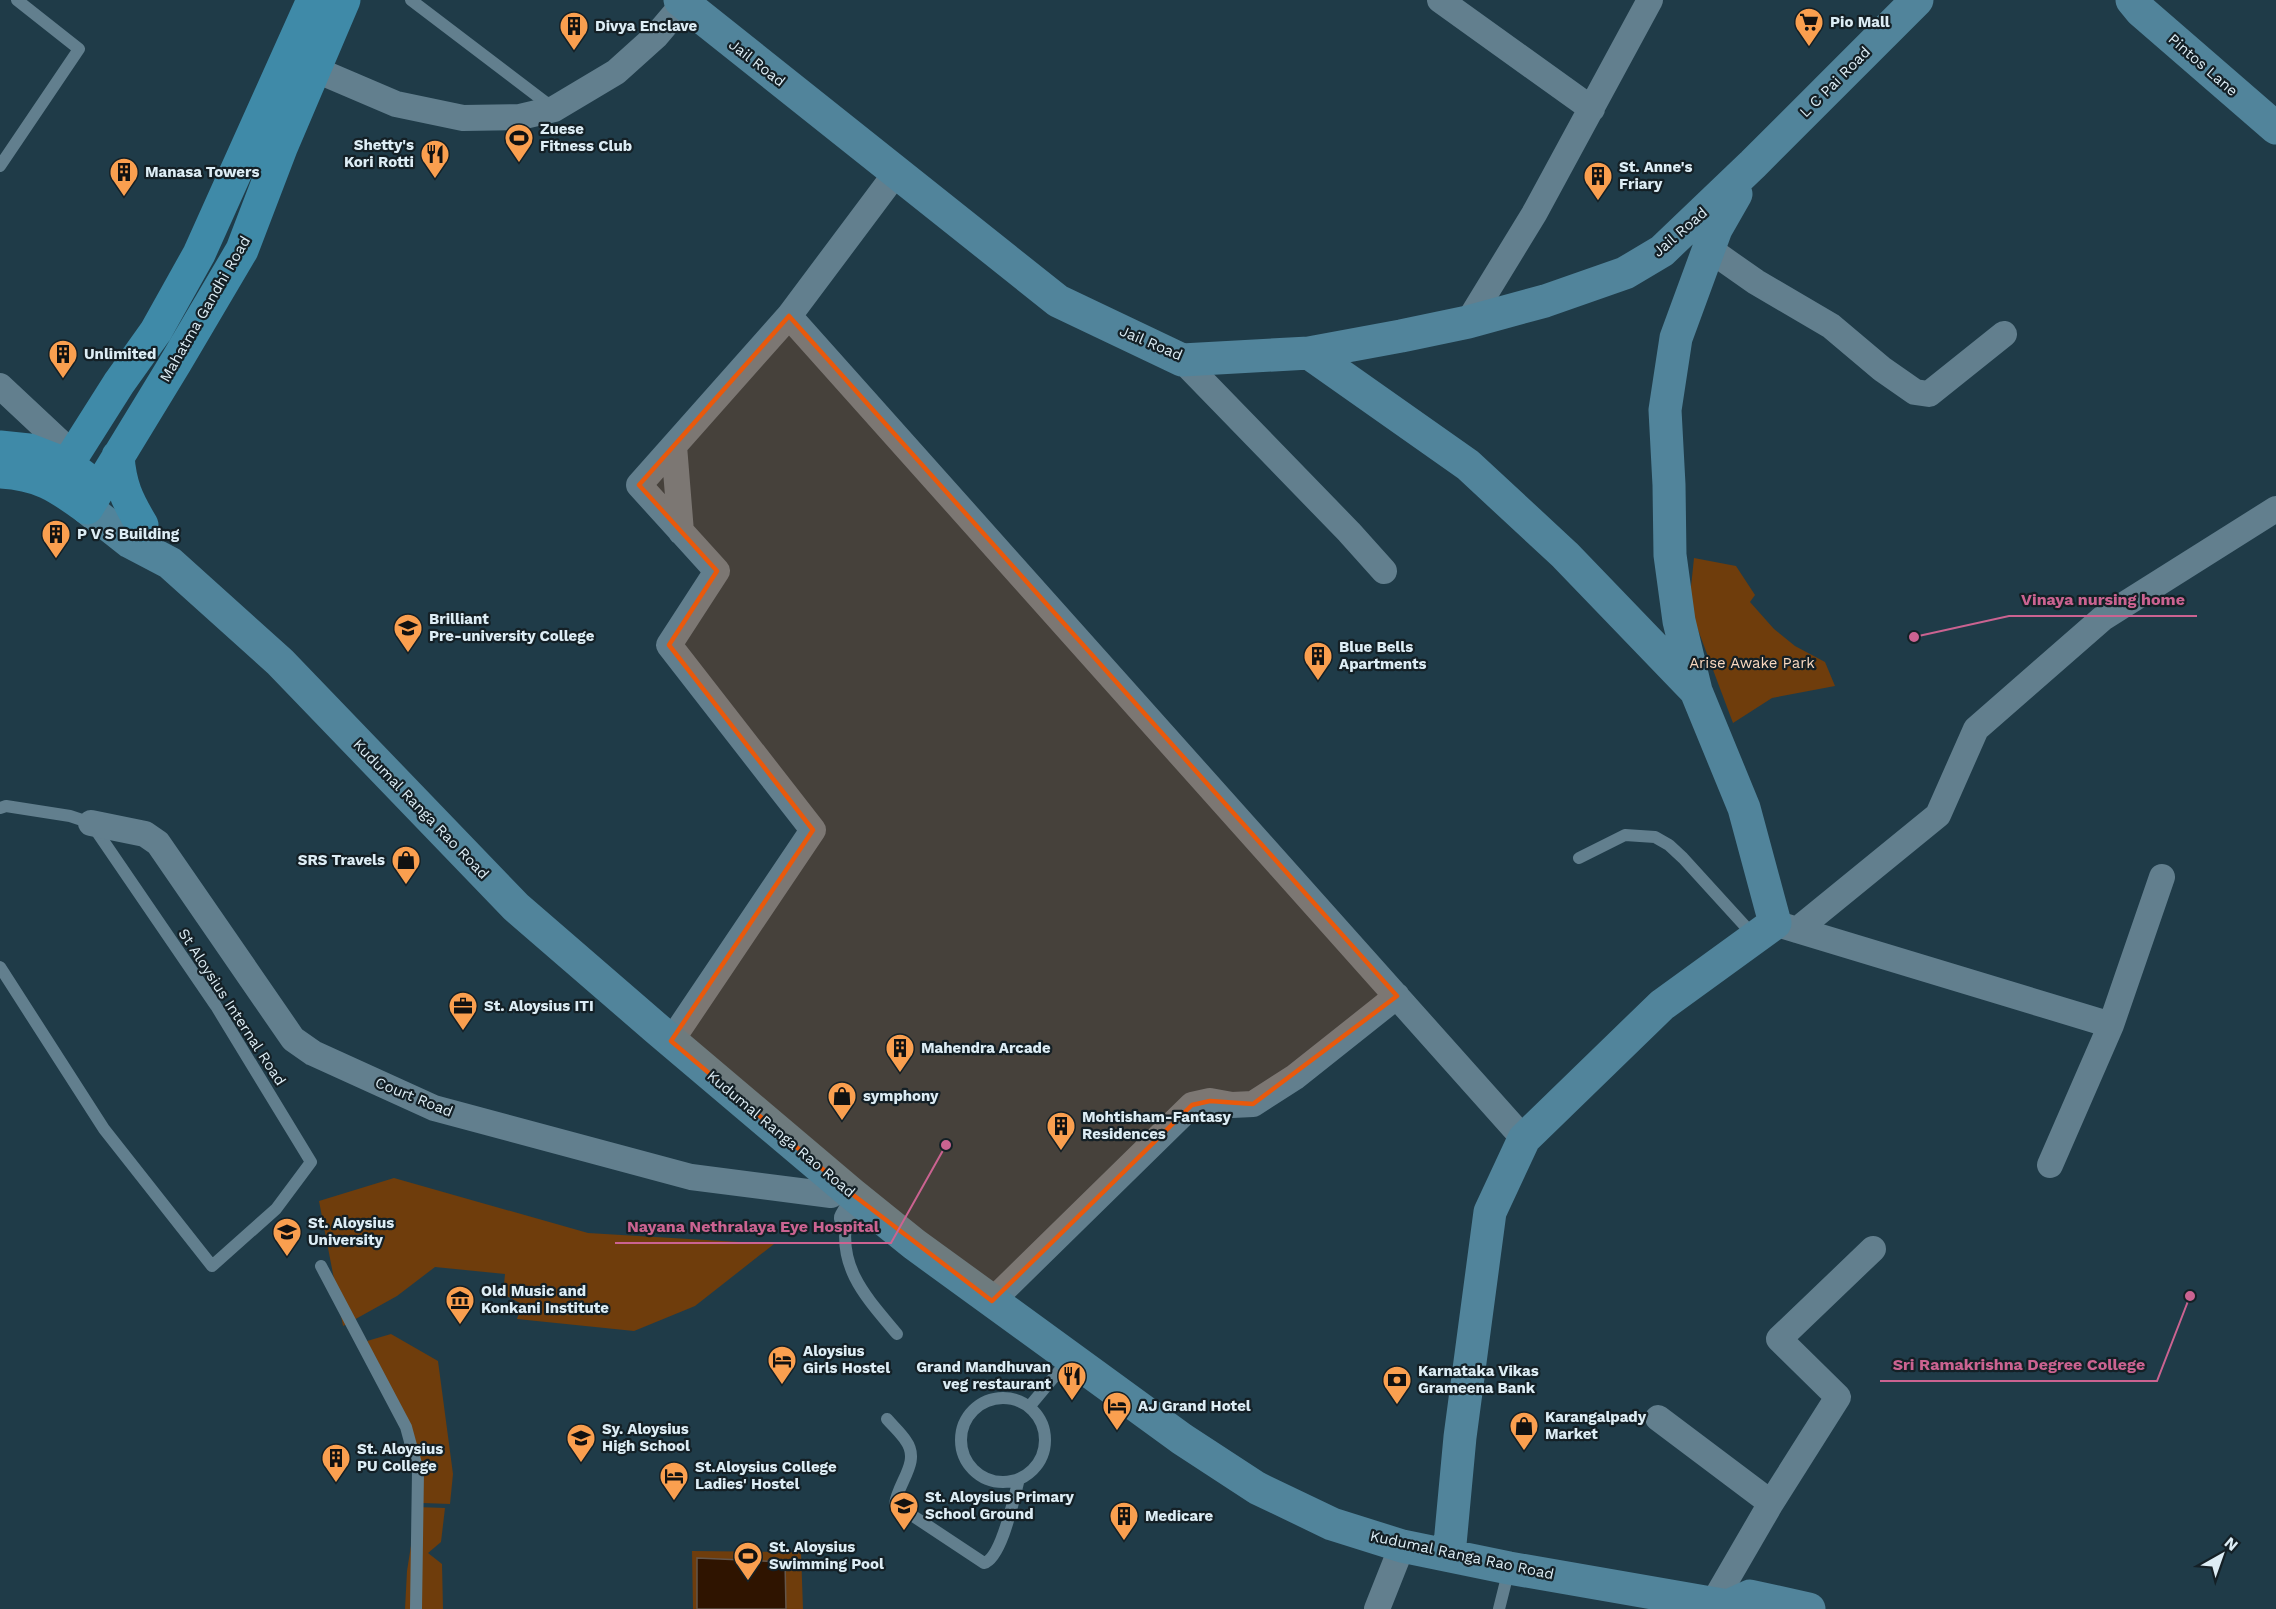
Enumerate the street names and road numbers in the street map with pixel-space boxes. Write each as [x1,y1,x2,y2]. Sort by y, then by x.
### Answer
street label: Pintos Lane [2165,30,2241,100]
street label: Jail Road [725,35,789,91]
street label: L C Pai Road [1796,43,1874,121]
street label: Jail Road [1649,203,1711,261]
street label: Mahatma Gandhi Road [156,233,254,385]
street label: Jail Road [1117,322,1185,364]
street label: Kudumal Ranga Rao Road [349,735,493,883]
street label: St Aloysius Internal Road [174,925,290,1089]
street label: Kudumal Ranga Rao Road [703,1067,859,1201]
street label: Court Road [373,1073,455,1121]
street label: Kudumal Ranga Rao Road [1368,1527,1556,1583]

